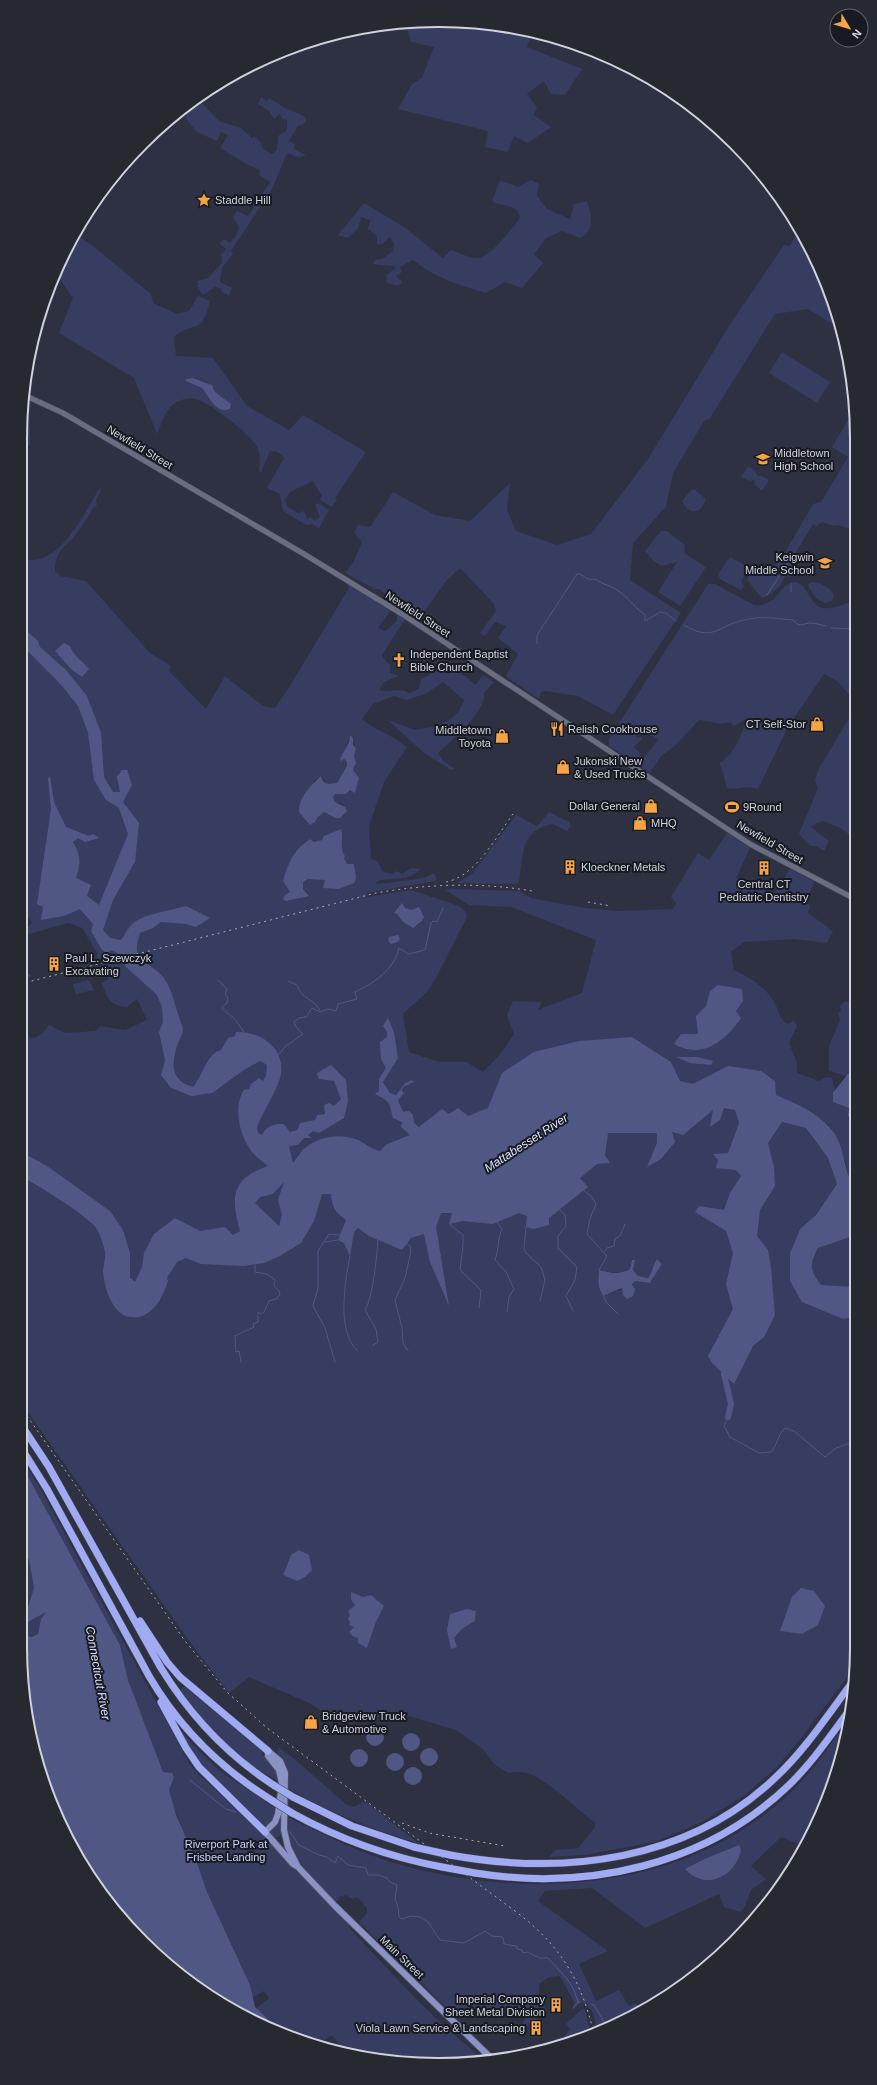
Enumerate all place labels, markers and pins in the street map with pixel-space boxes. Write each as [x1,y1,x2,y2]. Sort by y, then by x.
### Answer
place icon: Staddle Hill [196,192,212,208]
place label: Staddle Hill [215,194,271,206]
place label: Middletown High School [774,447,833,472]
school or university icon: Middletown High School [755,451,771,467]
place label: Keigwin Middle School [745,551,814,576]
school or university icon: Keigwin Middle School [817,555,833,571]
place label: Independent Baptist Bible Church [410,648,508,673]
church icon: Independent Baptist Bible Church [391,652,407,668]
shop icon: CT Self-Stor [809,716,825,732]
place label: CT Self-Stor [746,718,806,730]
restaurant icon: Relish Cookhouse [549,721,565,737]
place label: Relish Cookhouse [568,723,657,735]
place label: Middletown Toyota [435,724,492,749]
shop icon: Middletown Toyota [494,728,510,744]
place label: Jukonski New & Used Trucks [574,755,646,780]
shop icon: Jukonski New & Used Trucks [555,759,571,775]
shop icon: Dollar General [643,798,659,814]
sports icon: 9Round [724,799,740,815]
place label: Dollar General [569,800,640,812]
place label: 9Round [743,801,782,813]
shop icon: MHQ [632,815,648,831]
place label: MHQ [651,817,677,829]
building icon: Kloeckner Metals [562,859,578,875]
building icon: Central CT Pediatric Dentistry [756,860,772,876]
place label: Kloeckner Metals [581,861,666,873]
place label: Central CT Pediatric Dentistry [719,878,809,903]
place label: Paul L. Szewczyk Excavating [65,952,152,977]
building icon: Paul L. Szewczyk Excavating [46,956,62,972]
place label: Bridgeview Truck & Automotive [322,1710,406,1735]
shop icon: Bridgeview Truck & Automotive [303,1714,319,1730]
place label: Imperial Company Sheet Metal Division [445,1993,545,2018]
building icon: Imperial Company Sheet Metal Division [548,1997,564,2013]
building icon: Viola Lawn Service & Landscaping [528,2020,544,2036]
place label: Viola Lawn Service & Landscaping [356,2022,525,2034]

